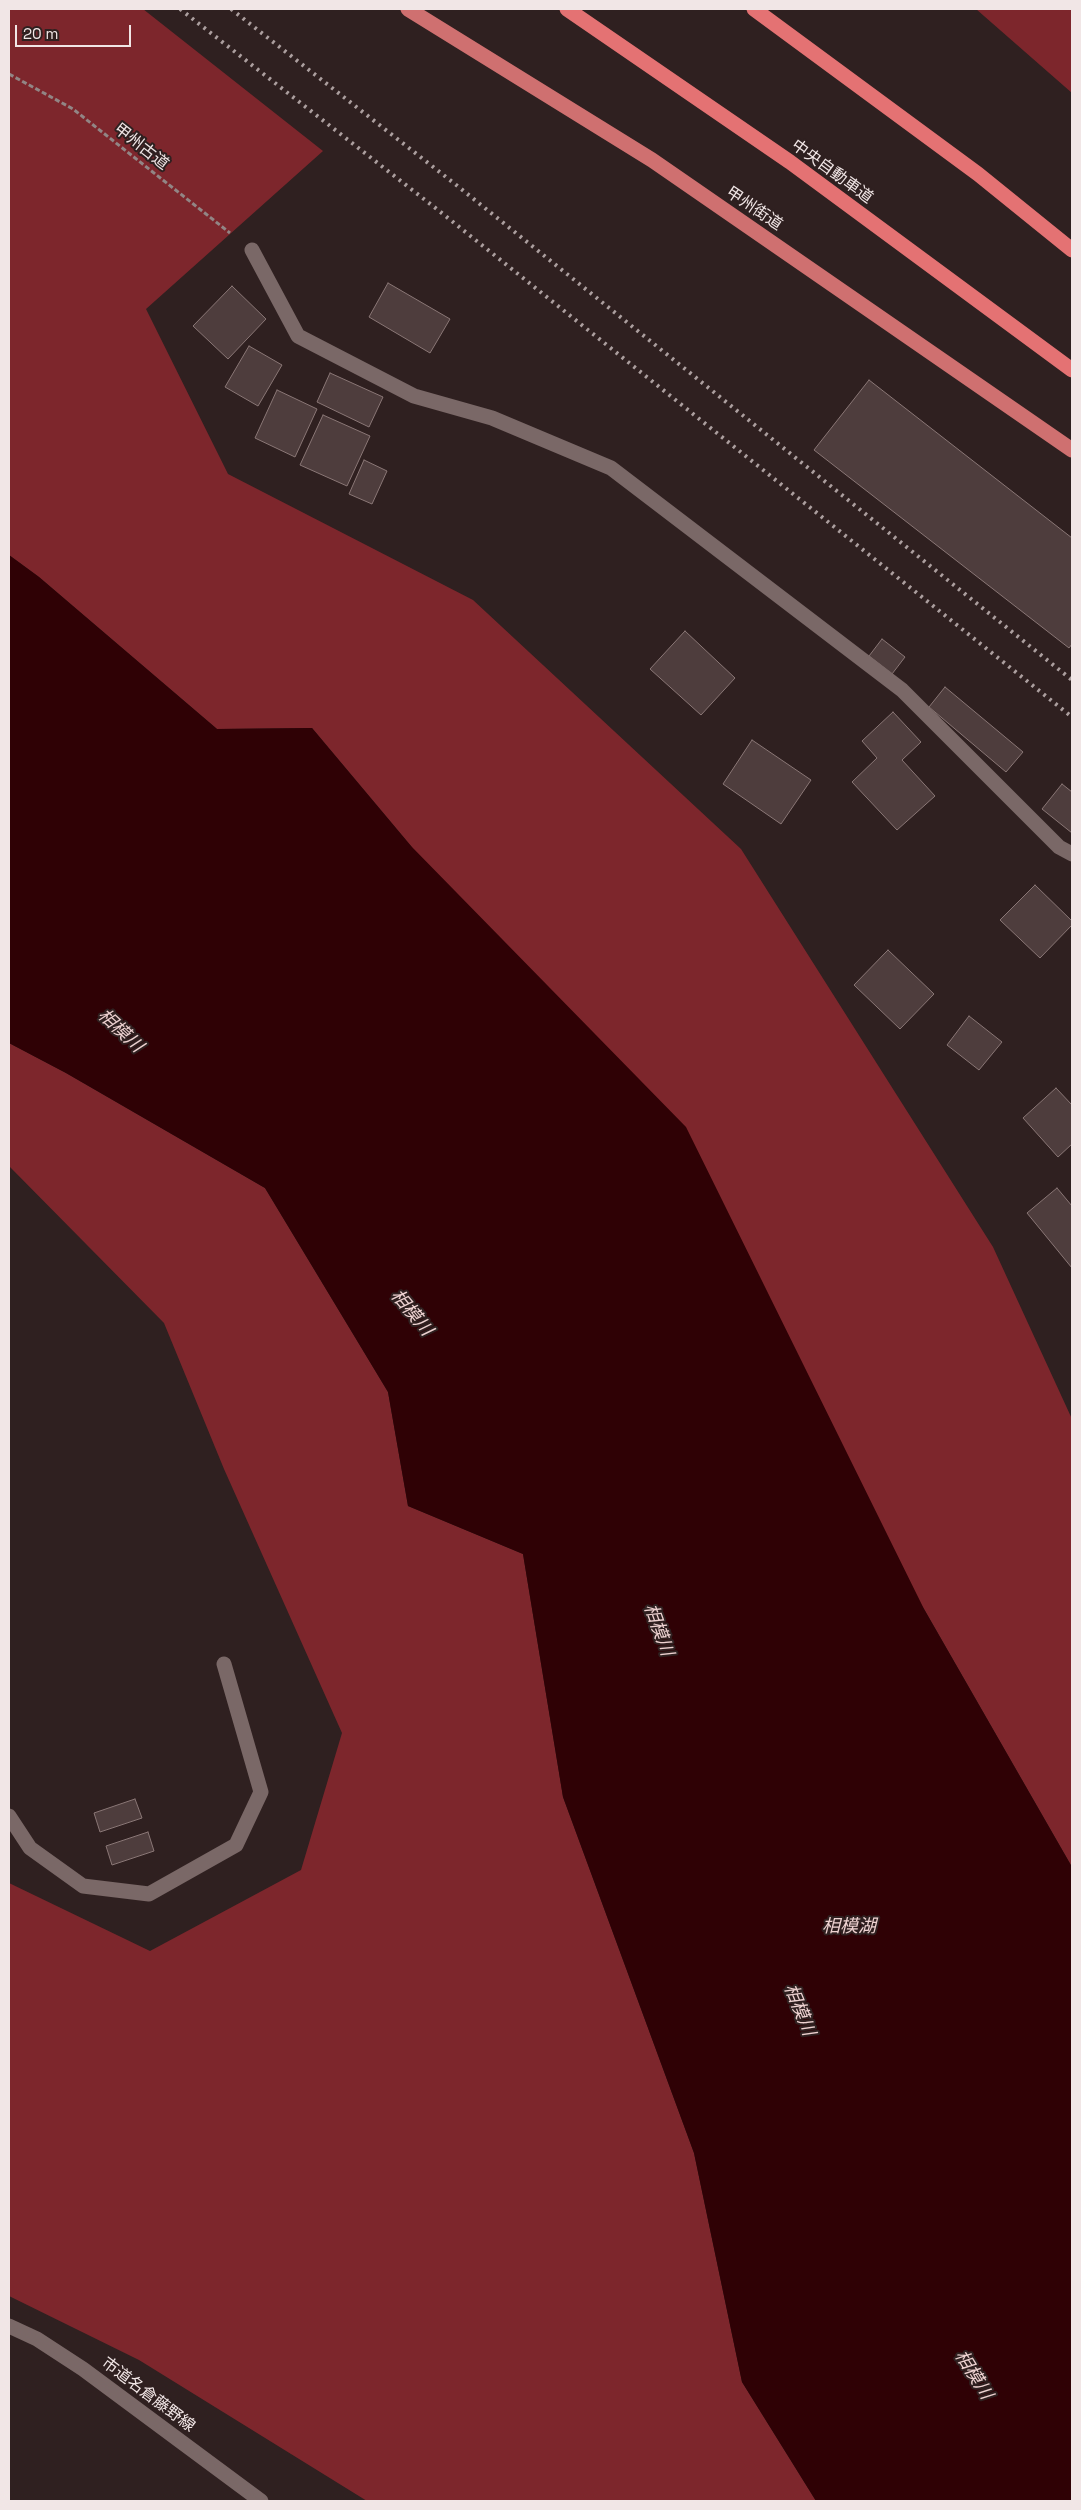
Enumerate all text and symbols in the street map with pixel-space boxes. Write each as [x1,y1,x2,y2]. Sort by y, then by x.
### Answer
scale bar [18,15,134,47]
text: 20 m [23,24,58,43]
street label: 甲州古道 [110,120,172,174]
street label: 中央自動車道 [788,136,876,208]
street label: 甲州街道 [722,183,786,235]
water label: 相模川 [93,1005,147,1057]
water label: 相模川 [385,1285,437,1341]
water label: 相模川 [639,1601,677,1659]
water label: 相模湖 [822,1916,876,1938]
water label: 相模川 [779,1981,819,2039]
water label: 相模川 [950,2346,996,2404]
street label: 市道名倉藤野線 [97,2354,199,2436]

